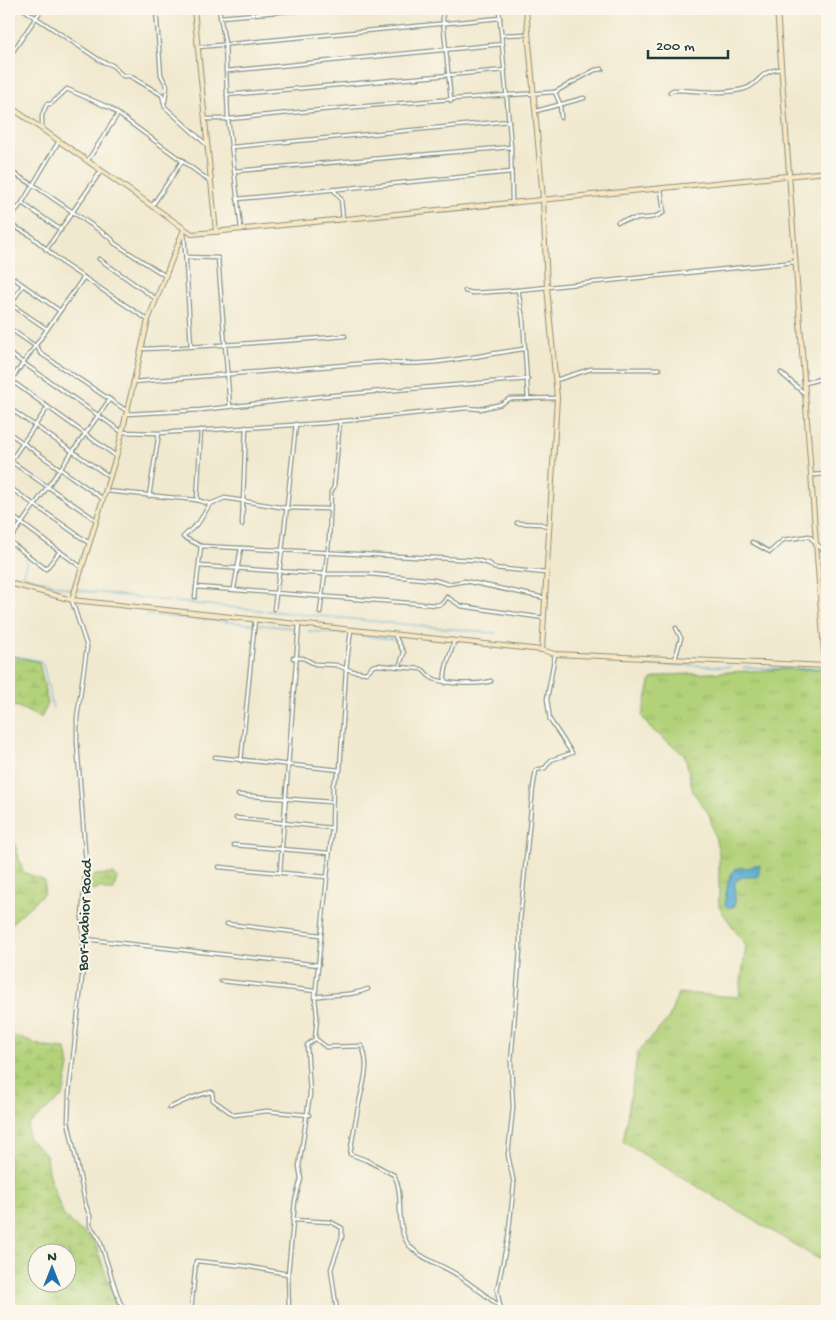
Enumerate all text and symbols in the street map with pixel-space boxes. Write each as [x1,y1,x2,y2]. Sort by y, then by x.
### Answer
scale bar [648,28,728,60]
text: 200 m [656,38,695,56]
street label: Bor-Mabior Road [75,857,98,972]
north arrow [28,1242,78,1292]
text: N [47,1249,57,1266]

